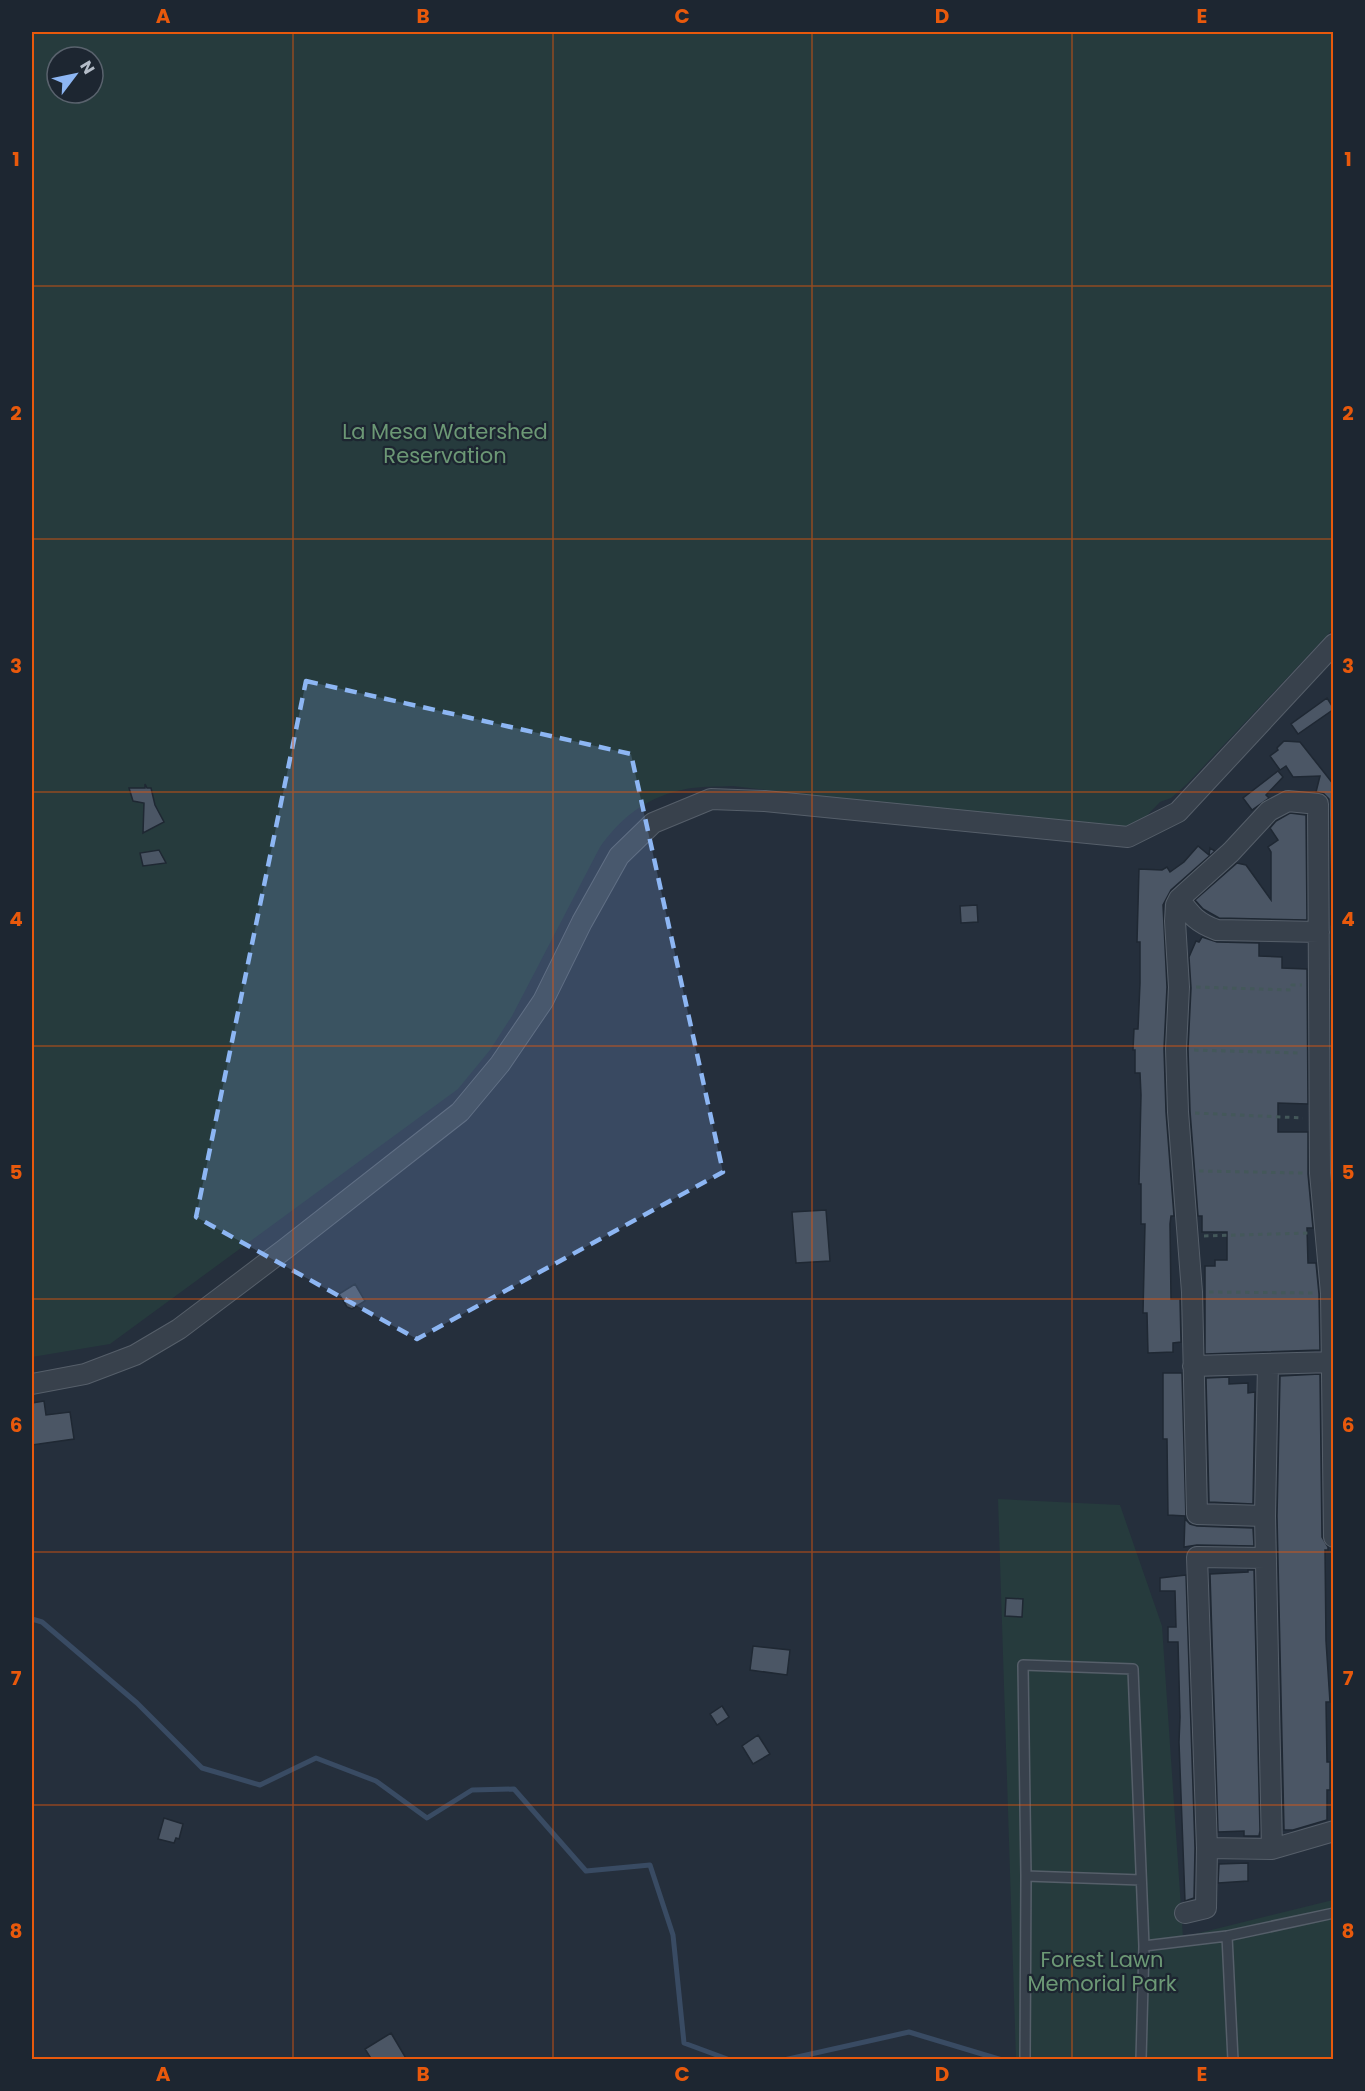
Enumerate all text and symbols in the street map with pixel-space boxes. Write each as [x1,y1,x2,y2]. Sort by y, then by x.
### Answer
text: A [156,2,171,30]
text: B [416,2,430,30]
text: C [674,2,690,30]
text: D [935,2,949,30]
text: E [1197,2,1207,30]
north arrow [45,45,105,105]
text: N [74,56,100,79]
text: 1 [12,145,20,173]
text: 1 [1344,145,1352,173]
text: 2 [10,399,22,427]
text: 2 [1342,399,1354,427]
park label: La Mesa Watershed Reservation [342,417,548,470]
text: 3 [10,652,22,680]
text: 3 [1342,652,1354,680]
text: 4 [9,905,23,933]
text: 4 [1341,905,1355,933]
text: 5 [10,1158,23,1186]
text: 5 [1342,1158,1355,1186]
text: 6 [10,1411,22,1439]
text: 6 [1342,1411,1354,1439]
text: 7 [11,1664,22,1692]
text: 7 [1343,1664,1354,1692]
text: 8 [10,1917,22,1945]
text: 8 [1342,1917,1354,1945]
park label: Forest Lawn Memorial Park [1027,1945,1177,1998]
text: A [156,2060,171,2088]
text: B [416,2060,430,2088]
text: C [674,2060,690,2088]
text: D [935,2060,949,2088]
text: E [1197,2060,1207,2088]

